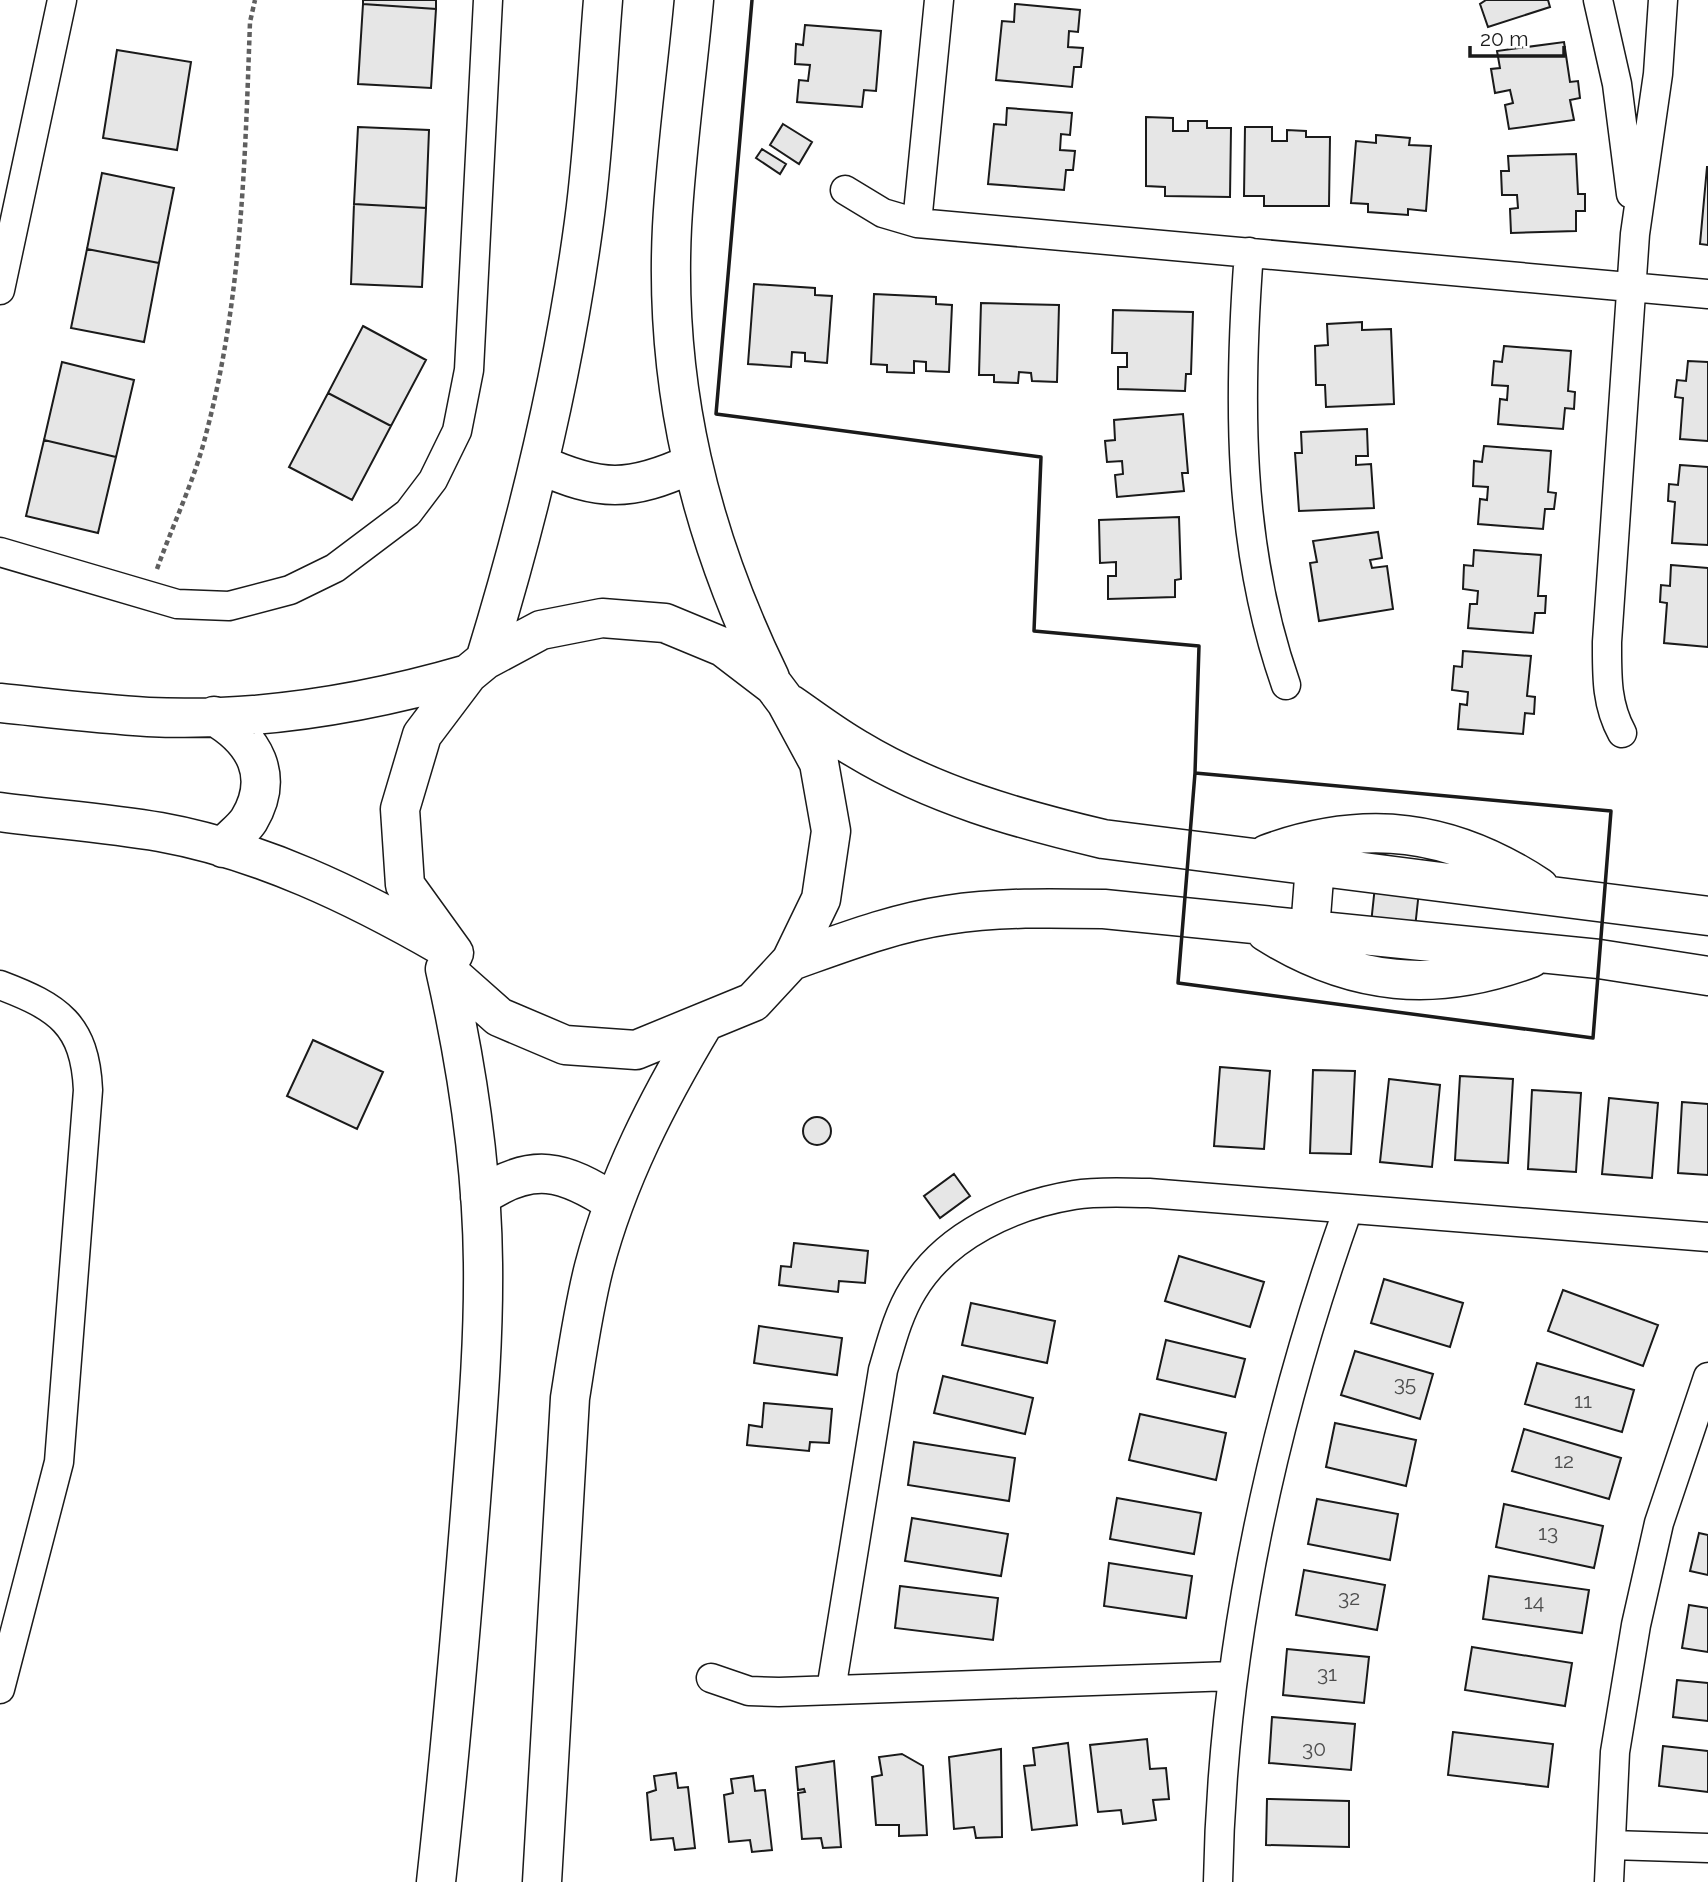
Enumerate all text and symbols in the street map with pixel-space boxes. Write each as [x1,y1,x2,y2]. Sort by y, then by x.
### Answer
scale bar [1470,14,1564,58]
text: 20 m [1480,26,1528,51]
house number: 35 [1394,1371,1416,1396]
house number: 11 [1574,1388,1592,1413]
house number: 12 [1554,1448,1574,1473]
house number: 13 [1538,1520,1558,1545]
house number: 32 [1338,1585,1360,1610]
house number: 14 [1524,1589,1544,1614]
house number: 31 [1317,1661,1337,1686]
house number: 30 [1302,1736,1326,1761]

